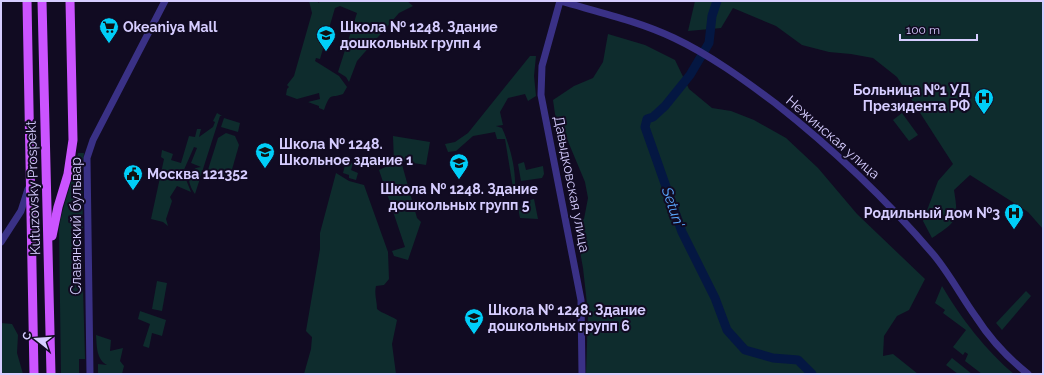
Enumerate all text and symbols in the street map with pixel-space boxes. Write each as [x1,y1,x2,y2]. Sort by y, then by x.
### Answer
supermarket icon: Okeaniya Mall [98,16,120,44]
scale bar [900,16,977,42]
place label: Okeaniya Mall [123,19,218,35]
place label: Школа № 1248. Здание дошкольных групп 4 [340,19,498,51]
text: 100 m [906,23,940,37]
school or university icon: Школа № 1248. Здание дошкольных групп 4 [315,24,337,52]
place label: Больница №1 УД Президента РФ [853,82,970,114]
hospital icon: Больница №1 УД Президента РФ [973,87,995,115]
street label: Нежинская улица [783,92,883,182]
street label: Давыдковская улица [551,114,593,254]
street label: Kutuzovsky Prospekt [23,120,43,256]
place label: Школа № 1248. Школьное здание 1 [279,136,413,168]
school or university icon: Школа № 1248. Школьное здание 1 [254,141,276,169]
school or university icon: Школа № 1248. Здание дошкольных групп 5 [448,152,470,180]
street label: Славянский бульвар [68,157,84,295]
public building icon: Москва 121352 [122,163,144,191]
place label: Москва 121352 [147,166,248,182]
place label: Школа № 1248. Здание дошкольных групп 5 [380,181,538,213]
water label: Setun' [657,184,689,230]
hospital icon: Родильный дом №3 [1003,202,1025,230]
place label: Родильный дом №3 [864,205,1000,221]
place label: Школа № 1248. Здание дошкольных групп 6 [488,302,646,334]
school or university icon: Школа № 1248. Здание дошкольных групп 6 [463,307,485,335]
north arrow [16,319,56,359]
text: С [20,330,34,342]

